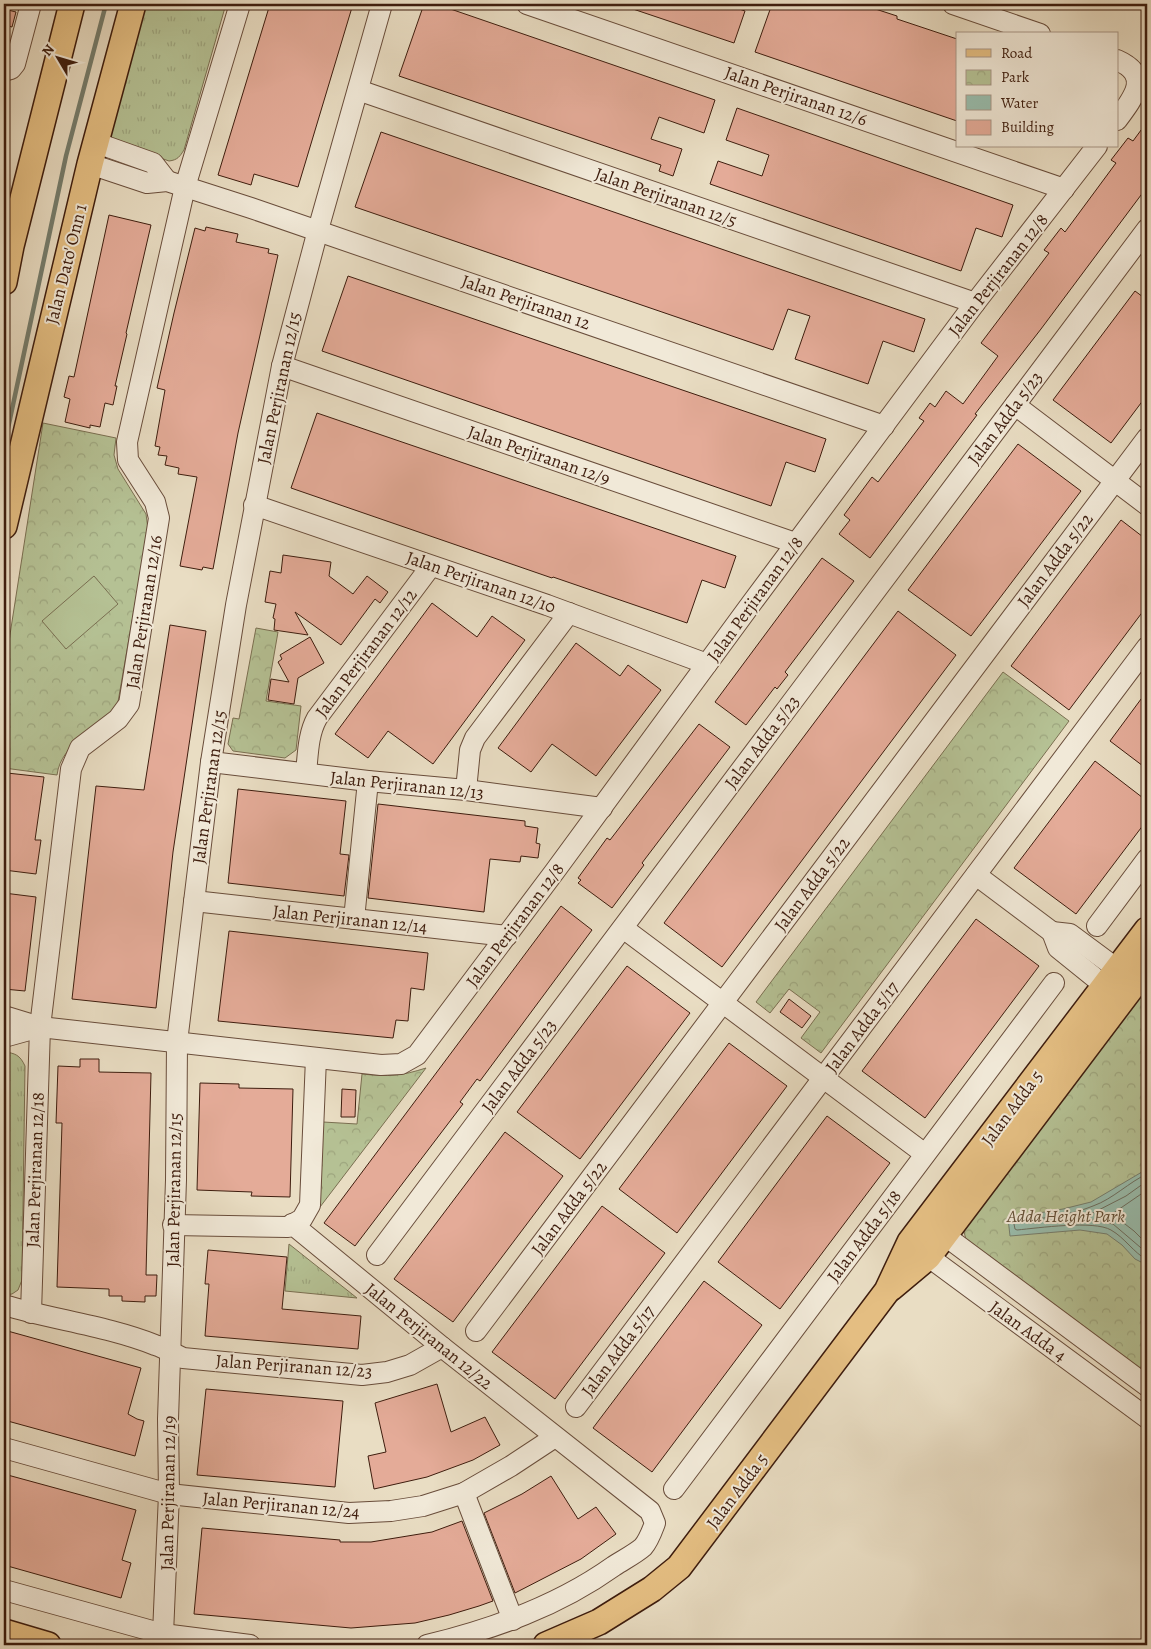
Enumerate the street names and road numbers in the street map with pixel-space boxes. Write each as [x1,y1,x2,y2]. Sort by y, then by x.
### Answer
street label: Jalan Perjiranan 12/6 [722,60,870,132]
street label: Jalan Perjiranan 12/5 [592,161,740,233]
street label: Jalan Dato' Onn 1 [39,201,93,327]
street label: Jalan Perjiranan 12/8 [942,209,1054,341]
street label: Jalan Perjiranan 12 [458,269,594,335]
street label: Jalan Perjiranan 12/15 [251,310,307,466]
street label: Jalan Adda 5/23 [962,366,1048,470]
street label: Jalan Perjiranan 12/9 [465,419,613,491]
street label: Jalan Adda 5/22 [1012,508,1099,612]
street label: Jalan Perjiranan 12/8 [701,531,809,667]
street label: Jalan Perjiranan 12/16 [120,533,168,691]
street label: Jalan Perjiranan 12/10 [403,545,559,619]
street label: Jalan Perjiranan 12/12 [310,583,423,722]
street label: Jalan Adda 5/23 [719,690,805,794]
street label: Jalan Perjiranan 12/15 [186,709,232,865]
street label: Jalan Perjiranan 12/13 [329,765,485,805]
street label: Jalan Adda 5/22 [769,832,856,936]
street label: Jalan Perjiranan 12/8 [460,858,570,992]
street label: Jalan Perjiranan 12/14 [272,899,428,939]
street label: Jalan Adda 5/17 [820,976,905,1078]
street label: Jalan Adda 5/23 [476,1014,562,1118]
street label: Jalan Adda 5 [976,1065,1048,1151]
street label: Jalan Perjiranan 12/18 [20,1092,50,1248]
street label: Jalan Perjiranan 12/15 [161,1112,187,1268]
street label: Jalan Adda 5/22 [526,1156,613,1260]
street label: Jalan Adda 5/18 [821,1185,907,1287]
street label: Jalan Perjiranan 12/22 [360,1277,498,1395]
street label: Jalan Adda 4 [985,1295,1071,1367]
street label: Jalan Adda 5/17 [576,1300,661,1402]
street label: Jalan Perjiranan 12/23 [215,1349,373,1383]
street label: Jalan Perjiranan 12/19 [155,1415,181,1571]
street label: Jalan Adda 5 [701,1448,773,1534]
street label: Jalan Perjiranan 12/24 [201,1486,361,1524]

